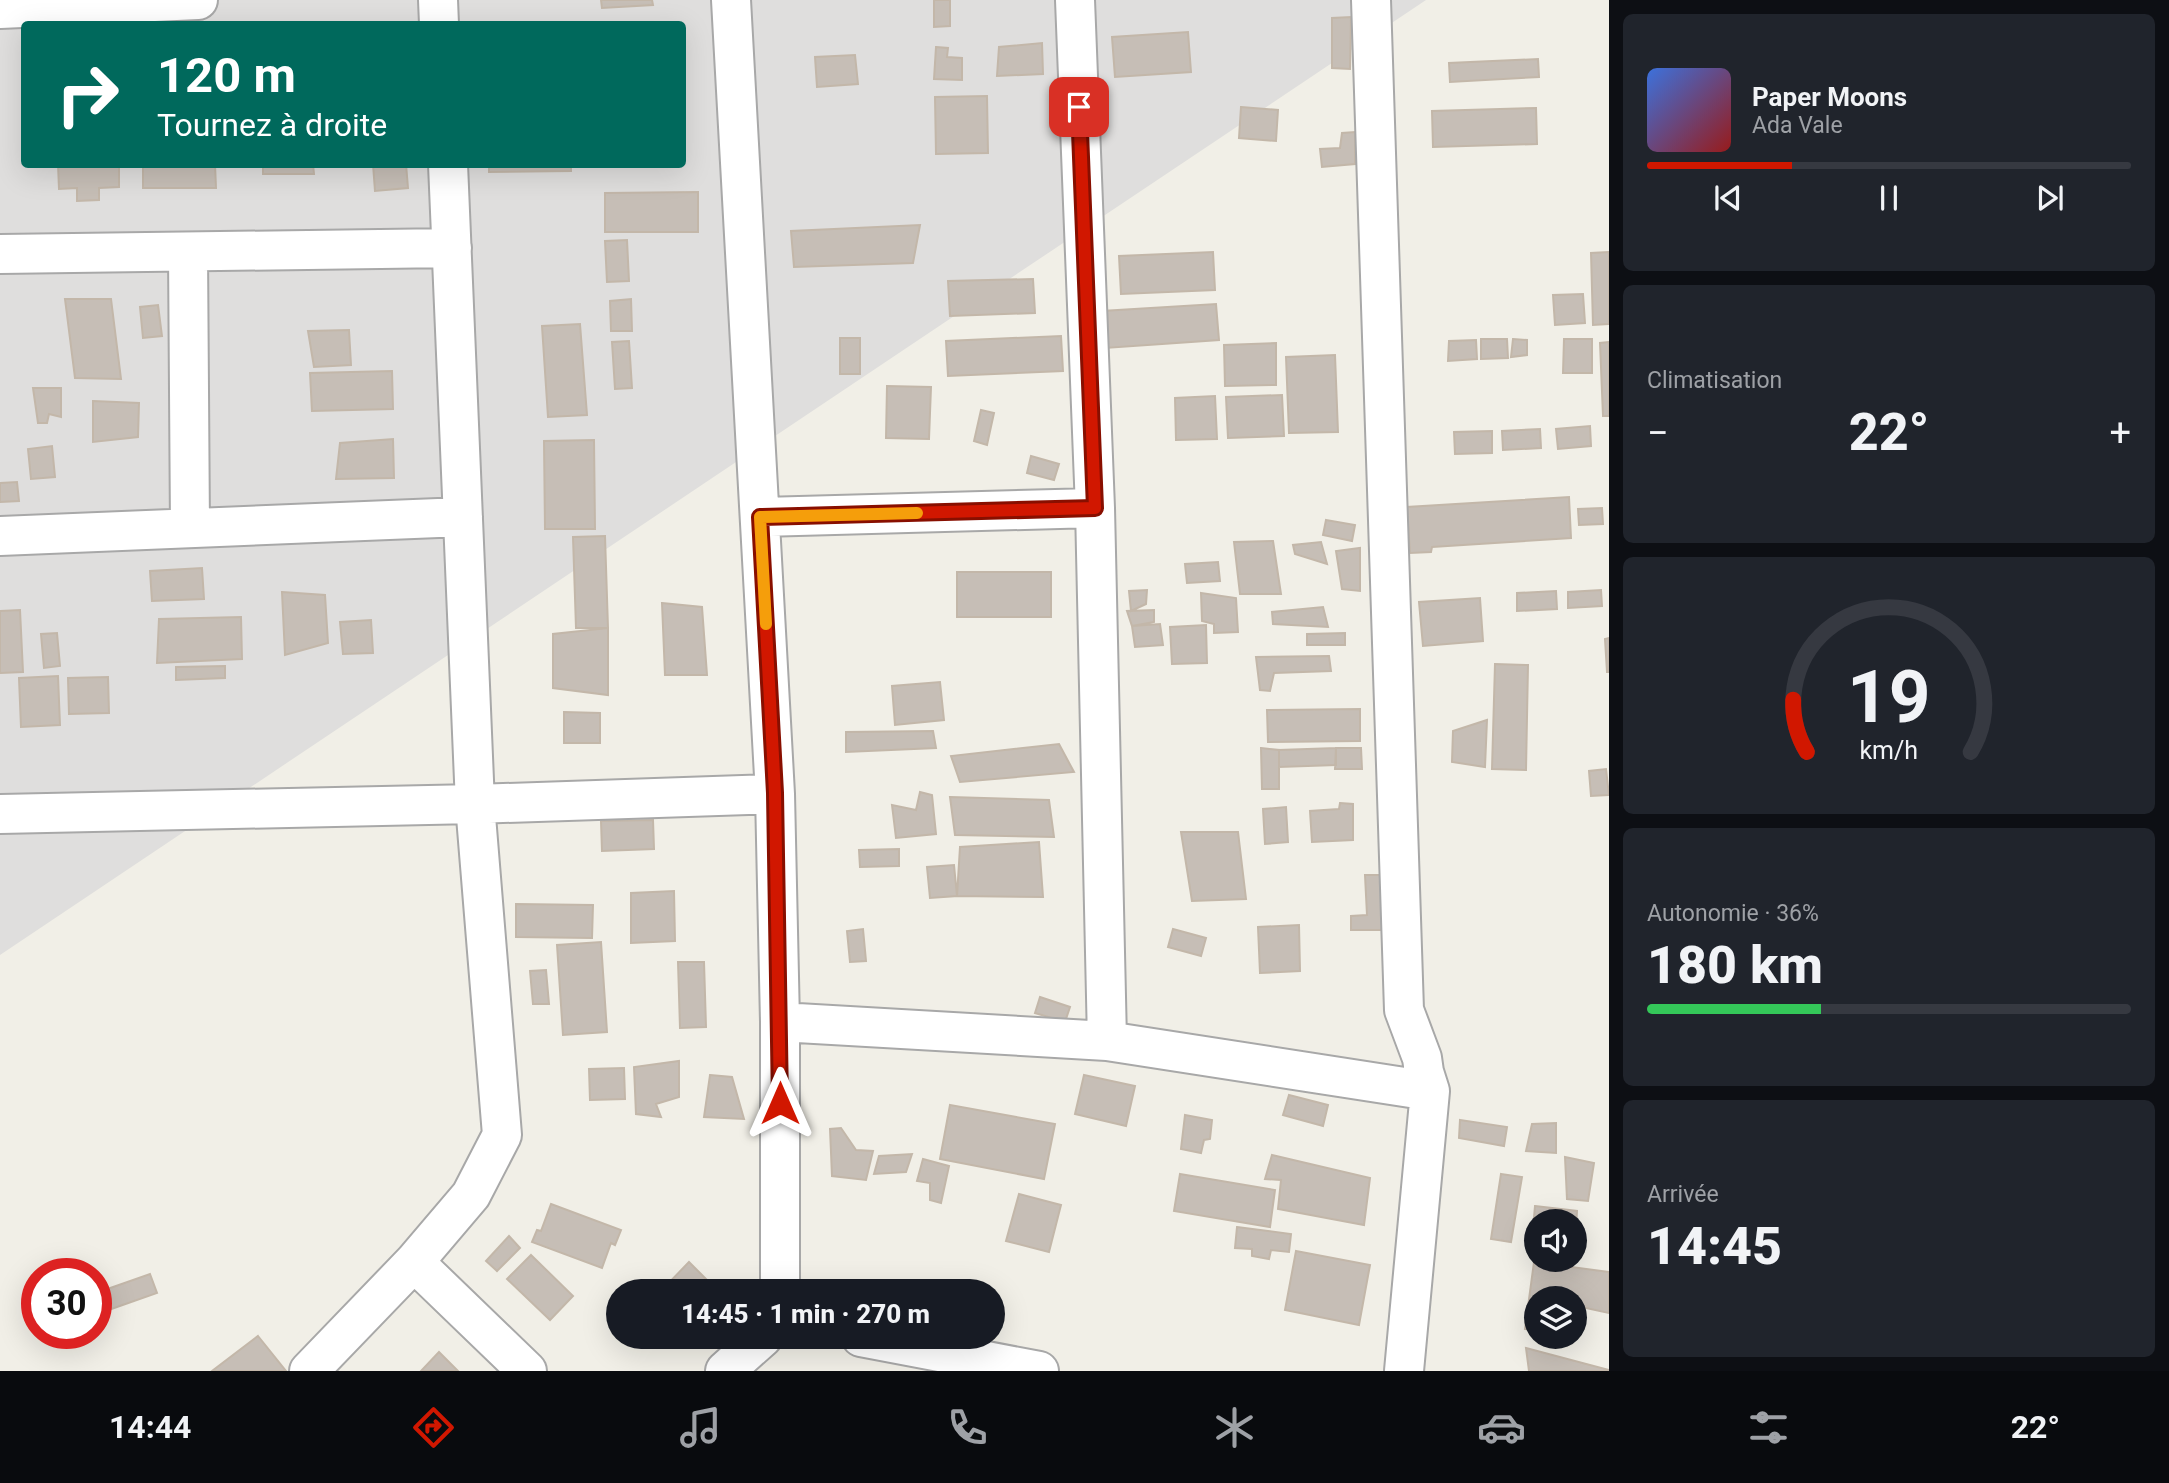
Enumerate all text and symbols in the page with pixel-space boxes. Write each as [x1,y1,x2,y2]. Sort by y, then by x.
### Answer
text: 120 m [157,47,296,104]
icon: right [42,49,133,140]
pin [1049,77,1109,137]
text: Paper Moons [1752,82,1907,112]
icon: arrive [1060,88,1098,126]
text: Tournez à droite [157,106,387,144]
text: Ada Vale [1752,112,1843,139]
icon: previous [1709,179,1747,217]
icon: pause [1870,179,1908,217]
icon: next [2031,179,2069,217]
text: Climatisation [1647,367,1782,394]
text: 22° [1849,402,1929,463]
text: − [1647,411,1669,455]
text: + [2109,411,2131,455]
text: 19 [1847,654,1931,740]
text: km/h [1860,735,1918,764]
text: Autonomie · 36% [1647,900,1819,927]
text: 180 km [1647,935,1823,996]
position arrow [743,1066,817,1140]
text: Arrivée [1647,1181,1719,1208]
map controls [1524,1209,1587,1349]
button: sound [1524,1209,1587,1272]
text: 14:45 [1647,1216,1782,1277]
speed limit sign: 30 [21,1258,112,1349]
button: layers [1524,1286,1587,1349]
text: 14:45 · 1 min · 270 m [681,1299,930,1329]
icon: directions [409,1403,458,1452]
icon: music [676,1403,725,1452]
icon: phone [943,1403,992,1452]
icon: climate [1210,1403,1259,1452]
icon: car [1477,1403,1526,1452]
icon: filters [1744,1403,1793,1452]
text: 14:44 [109,1408,191,1446]
text: 22° [2011,1408,2060,1446]

